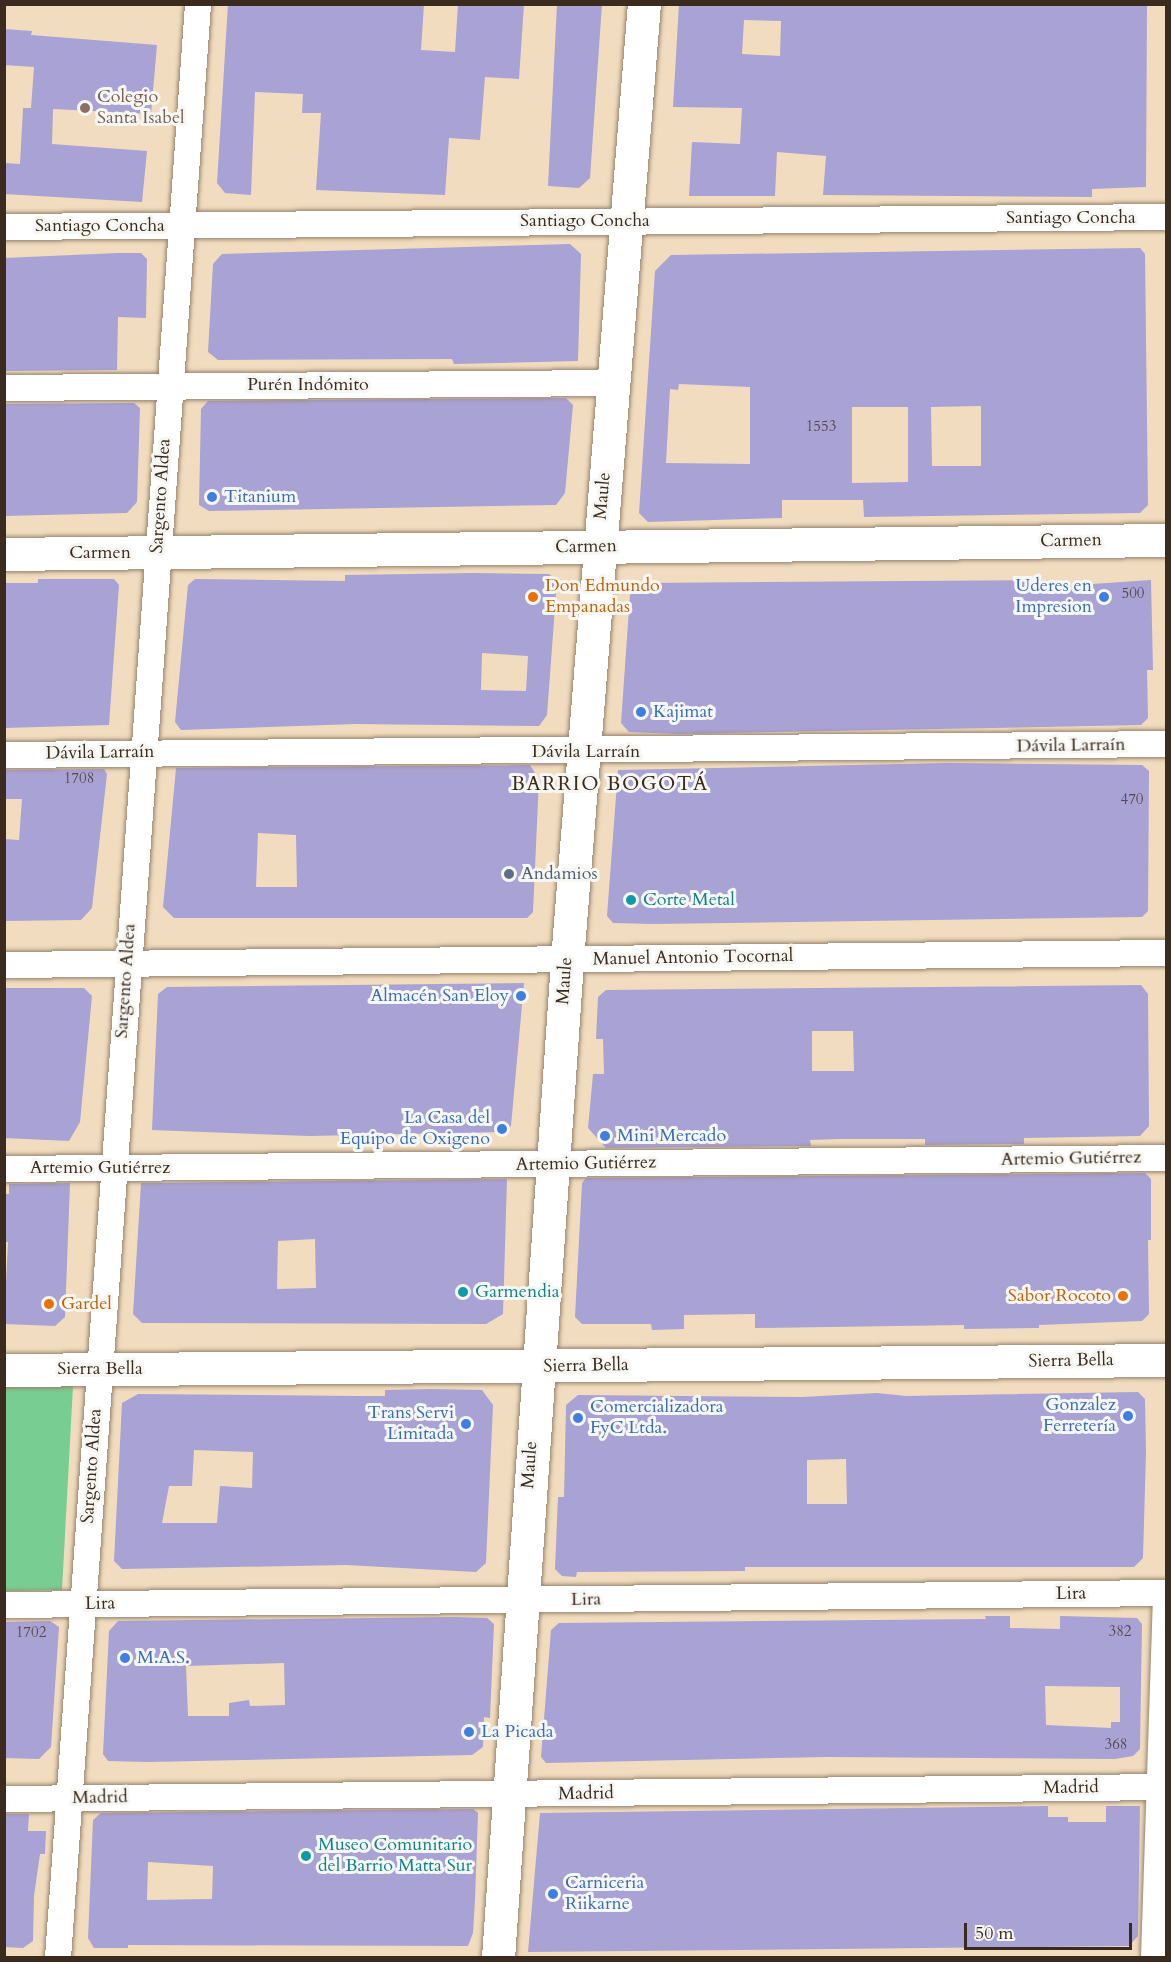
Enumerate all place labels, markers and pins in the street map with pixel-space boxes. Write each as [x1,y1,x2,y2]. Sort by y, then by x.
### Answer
place label: Colegio Santa Isabel [97,87,185,130]
marker: Colegio Santa Isabel [78,101,92,115]
place label: Titanium [224,486,296,508]
marker: Titanium [205,490,219,504]
place label: Don Edmundo Empanadas [545,576,660,618]
place label: Uderes en Impresion [1015,576,1092,618]
marker: Don Edmundo Empanadas [526,590,540,604]
marker: Uderes en Impresion [1097,590,1111,604]
place label: Kajimat [653,701,713,723]
marker: Kajimat [634,705,648,719]
place label: Andamios [521,863,597,885]
marker: Andamios [502,867,516,881]
place label: Corte Metal [643,889,735,911]
marker: Corte Metal [624,893,638,907]
place label: Almacén San Eloy [370,985,509,1007]
marker: Almacén San Eloy [514,989,528,1003]
place label: La Casa del Equipo de Oxigeno [340,1108,490,1150]
marker: La Casa del Equipo de Oxigeno [495,1122,509,1136]
place label: Mini Mercado [617,1125,726,1147]
marker: Mini Mercado [598,1129,612,1143]
place label: Garmendia [475,1281,560,1303]
marker: Garmendia [456,1285,470,1299]
place label: Sabor Rocoto [1008,1285,1111,1307]
marker: Sabor Rocoto [1116,1289,1130,1303]
place label: Gardel [61,1293,112,1315]
marker: Gardel [42,1297,56,1311]
place label: Gonzalez Ferretería [1043,1395,1116,1438]
place label: Comercializadora FyC Ltda. [590,1397,724,1440]
place label: Trans Servi Limitada [367,1403,454,1446]
marker: Gonzalez Ferretería [1121,1409,1135,1423]
marker: Comercializadora FyC Ltda. [571,1411,585,1425]
marker: Trans Servi Limitada [459,1417,473,1431]
place label: M.A.S. [137,1647,189,1669]
marker: M.A.S. [118,1651,132,1665]
place label: La Picada [481,1721,554,1743]
marker: La Picada [462,1725,476,1739]
place label: Museo Comunitario del Barrio Matta Sur [318,1835,472,1878]
marker: Museo Comunitario del Barrio Matta Sur [299,1849,313,1863]
place label: Carniceria Riikarne [565,1873,644,1916]
marker: Carniceria Riikarne [546,1887,560,1901]

